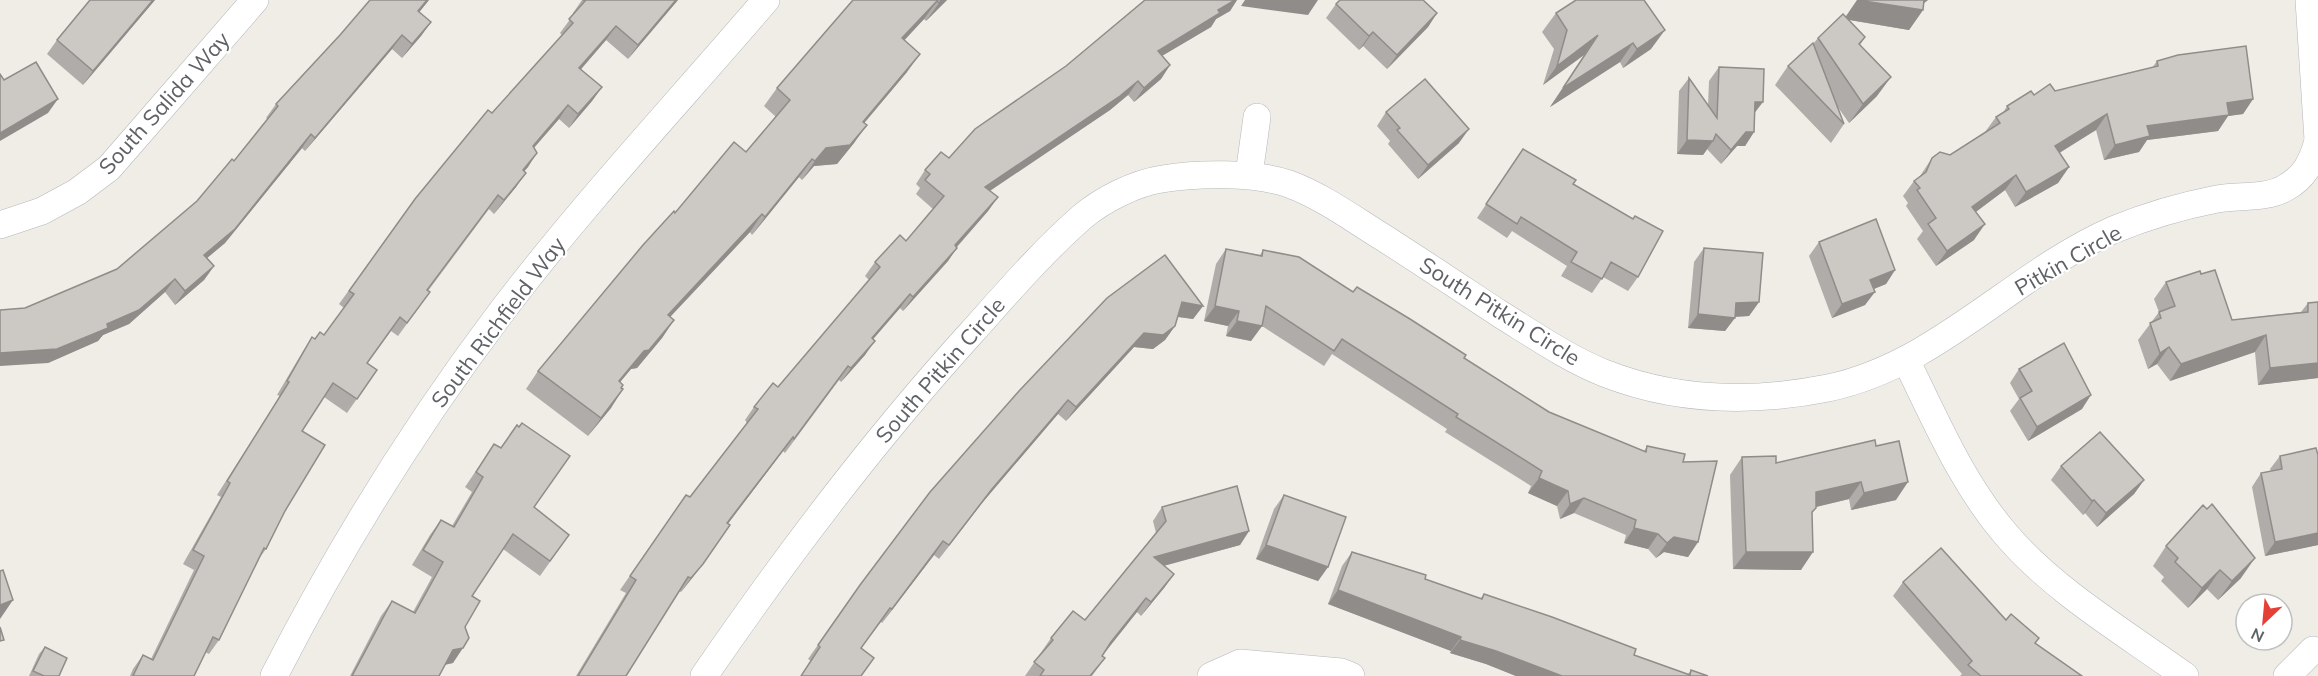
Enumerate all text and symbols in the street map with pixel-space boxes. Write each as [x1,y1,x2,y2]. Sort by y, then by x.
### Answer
street label: South Salida Way [92,25,236,180]
street label: Pitkin Circle [2010,218,2126,302]
street label: South Richfield Way [425,231,571,413]
street label: South Pitkin Circle [1415,250,1585,372]
street label: South Pitkin Circle [869,291,1011,449]
north arrow [2234,592,2294,652]
text: N [2248,624,2267,647]

